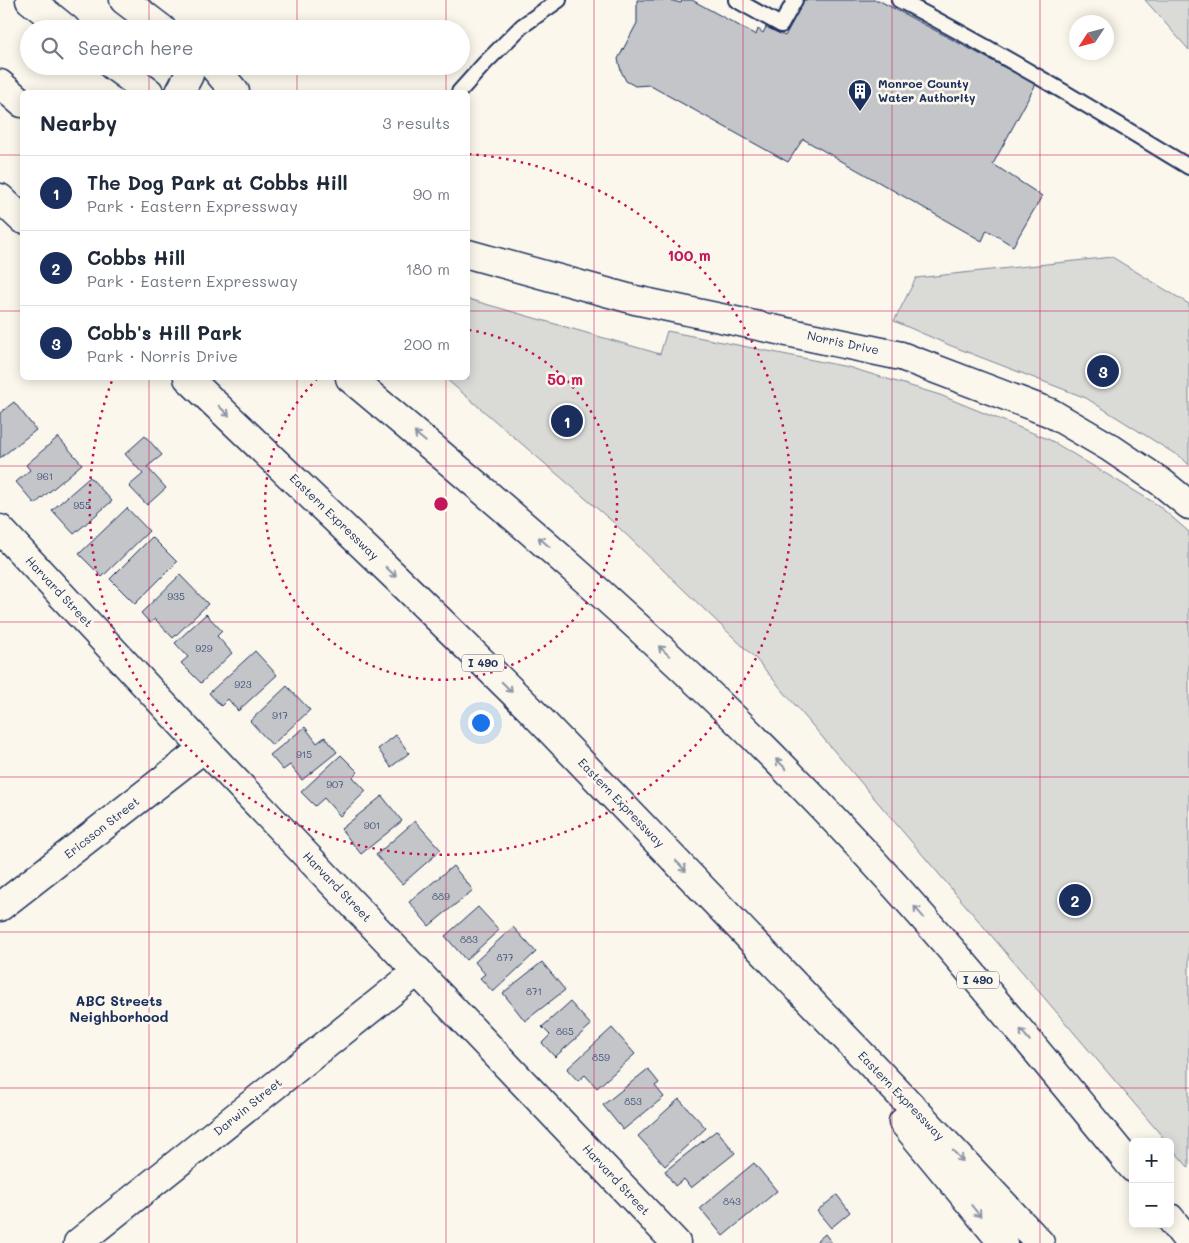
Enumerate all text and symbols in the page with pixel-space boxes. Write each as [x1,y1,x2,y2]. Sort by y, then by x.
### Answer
north arrow [1069,15,1114,60]
search box [20,20,470,75]
icon: search [38,34,66,62]
text: Search here [78,35,194,60]
place label: Monroe County Water Authority [878,75,976,105]
building icon: Monroe County Water Authority [847,78,873,112]
text: Nearby [40,109,117,136]
text: 3 results [382,112,450,133]
text: The Dog Park at Cobbs Hill [87,170,348,195]
text: 1 [52,183,60,204]
text: 90 m [413,183,450,204]
text: Park · Eastern Expressway [87,195,298,216]
text: Cobbs Hill [87,245,185,270]
text: 100 m [667,245,711,265]
text: 2 [52,258,60,279]
text: 180 m [405,258,450,279]
text: Park · Eastern Expressway [87,270,298,291]
text: Cobb's Hill Park [87,320,242,345]
street label: Norris Drive [806,327,881,357]
text: 3 [51,333,61,354]
text: 200 m [403,333,450,354]
text: Park · Norris Drive [87,345,238,366]
pin: 3 [1087,352,1119,390]
text: 50 m [547,369,583,389]
pin: 1 [551,402,583,440]
one-way arrow [217,405,230,417]
one-way arrow [414,431,427,442]
house number: 961 [37,469,53,483]
street label: Eastern Expressway [287,470,383,563]
centre of rings [432,495,450,513]
house number: 955 [73,498,91,512]
one-way arrow [537,537,550,548]
street label: Harvard Street [23,552,97,630]
one-way arrow [385,566,397,579]
house number: 935 [167,589,185,603]
house number: 929 [195,641,213,655]
one-way arrow [658,645,671,657]
road number: I 490 [462,654,504,671]
house number: 923 [234,677,252,691]
one-way arrow [501,680,513,693]
house number: 917 [272,708,288,722]
your location [468,710,494,736]
house number: 915 [296,747,312,761]
street label: Eastern Expressway [575,754,668,850]
one-way arrow [775,758,787,770]
house number: 907 [326,777,344,791]
street label: Ericsson Street [61,793,142,862]
house number: 901 [364,818,380,832]
street label: Harvard Street [300,848,375,925]
one-way arrow [675,859,687,872]
pin: 2 [1059,881,1091,919]
house number: 889 [432,889,450,903]
one-way arrow [914,906,925,919]
house number: 883 [460,932,478,946]
house number: 877 [496,950,514,964]
road number: I 490 [957,972,999,988]
house number: 871 [526,984,542,998]
district label: ABC Streets Neighborhood [70,991,169,1026]
house number: 865 [556,1024,574,1038]
one-way arrow [1019,1029,1031,1042]
street label: Eastern Expressway [855,1047,948,1143]
house number: 859 [592,1050,610,1064]
street label: Darwin Street [210,1074,285,1139]
house number: 853 [624,1094,642,1108]
map controls [1129,1138,1174,1228]
button: + [1129,1138,1174,1183]
street label: Harvard Street [580,1140,654,1218]
one-way arrow [952,1150,964,1163]
button: − [1129,1183,1174,1228]
house number: 843 [723,1194,741,1208]
one-way arrow [971,1204,982,1217]

